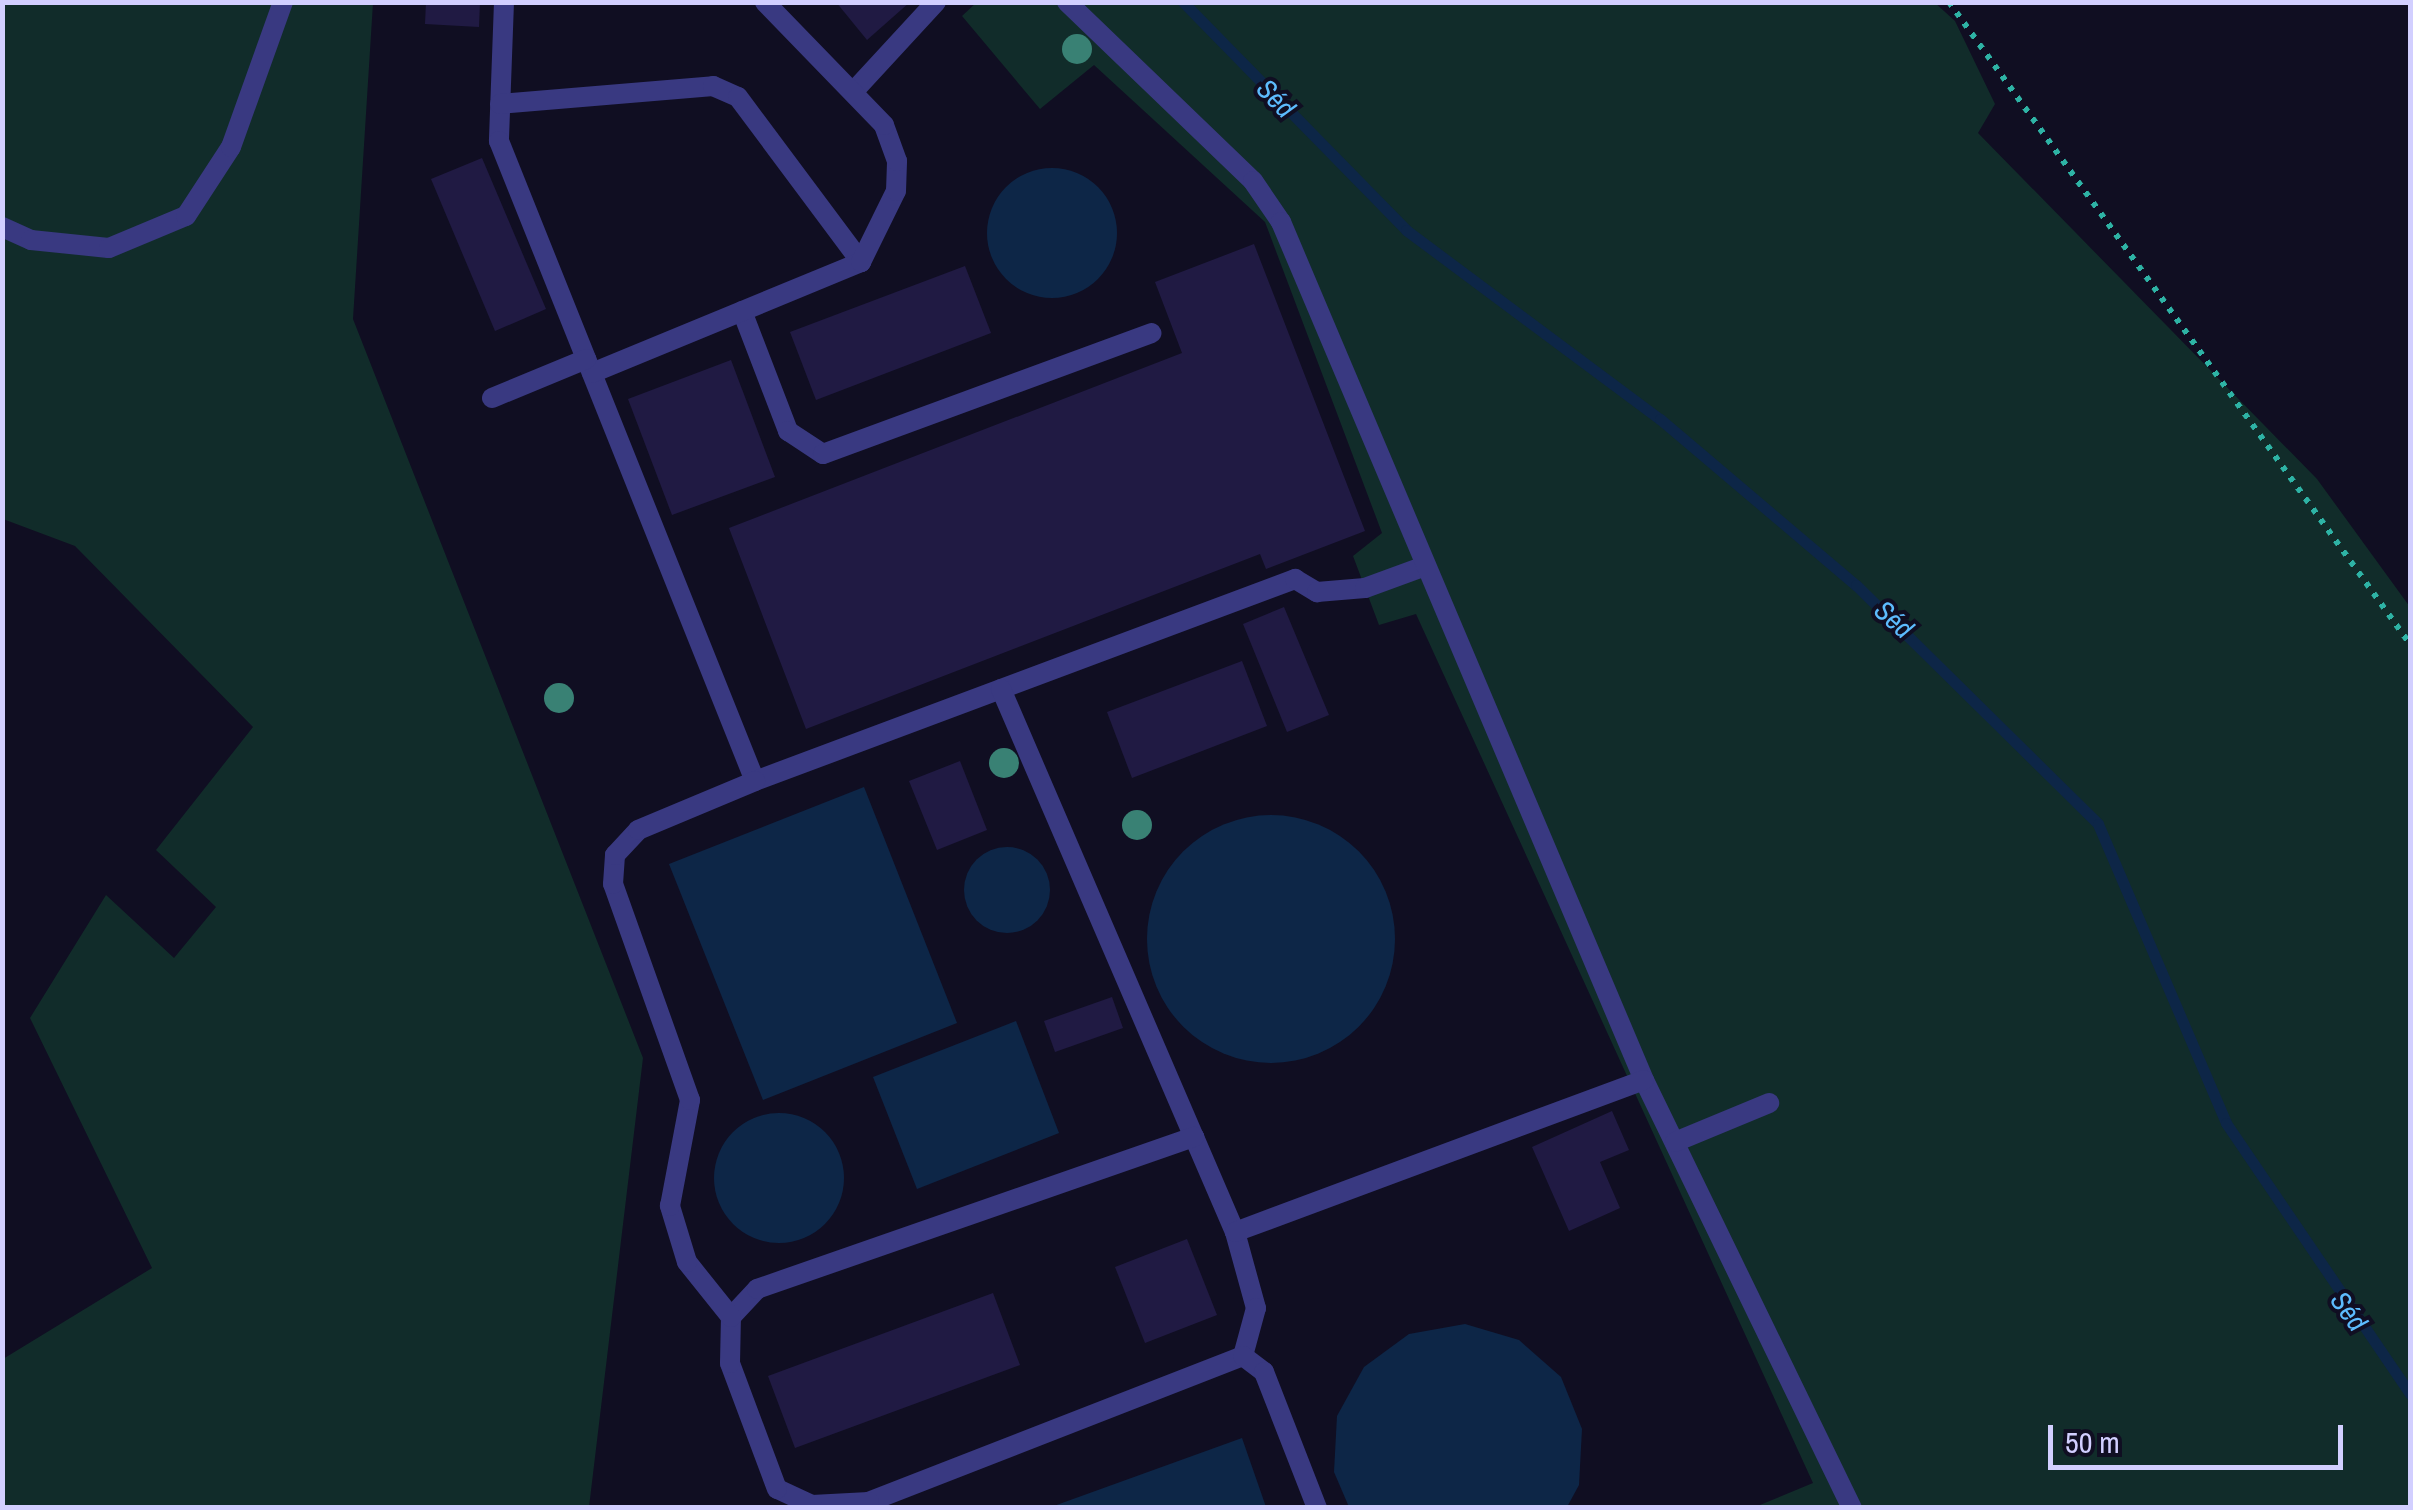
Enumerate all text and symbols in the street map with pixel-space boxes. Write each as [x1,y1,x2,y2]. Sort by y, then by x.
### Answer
water label: Séd [1250,72,1302,124]
water label: Séd [1868,593,1920,645]
water label: Séd [2323,1285,2375,1337]
scale bar [2053,1405,2348,1467]
text: 50 m [2065,1422,2120,1462]

